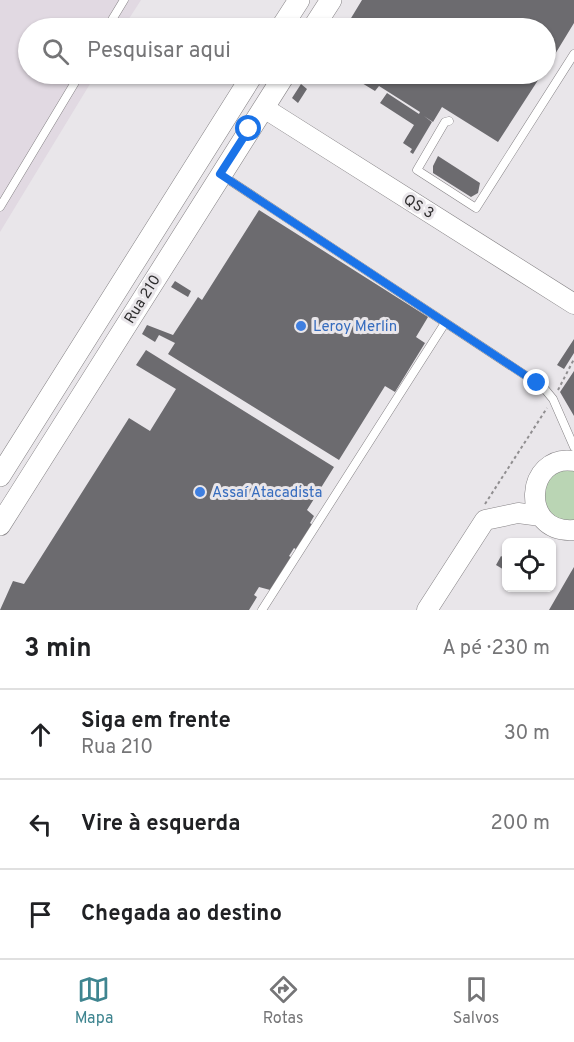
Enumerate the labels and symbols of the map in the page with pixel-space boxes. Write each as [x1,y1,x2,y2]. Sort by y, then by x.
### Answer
route start [235,115,261,141]
street label: QS 3 [399,191,437,224]
street label: Rua 210 [121,272,166,328]
place label: Leroy Merlin [313,318,397,337]
marker: Leroy Merlin [294,319,308,333]
route end [523,369,549,395]
place label: Assaí Atacadista [212,484,322,503]
marker: Assaí Atacadista [193,485,207,499]

